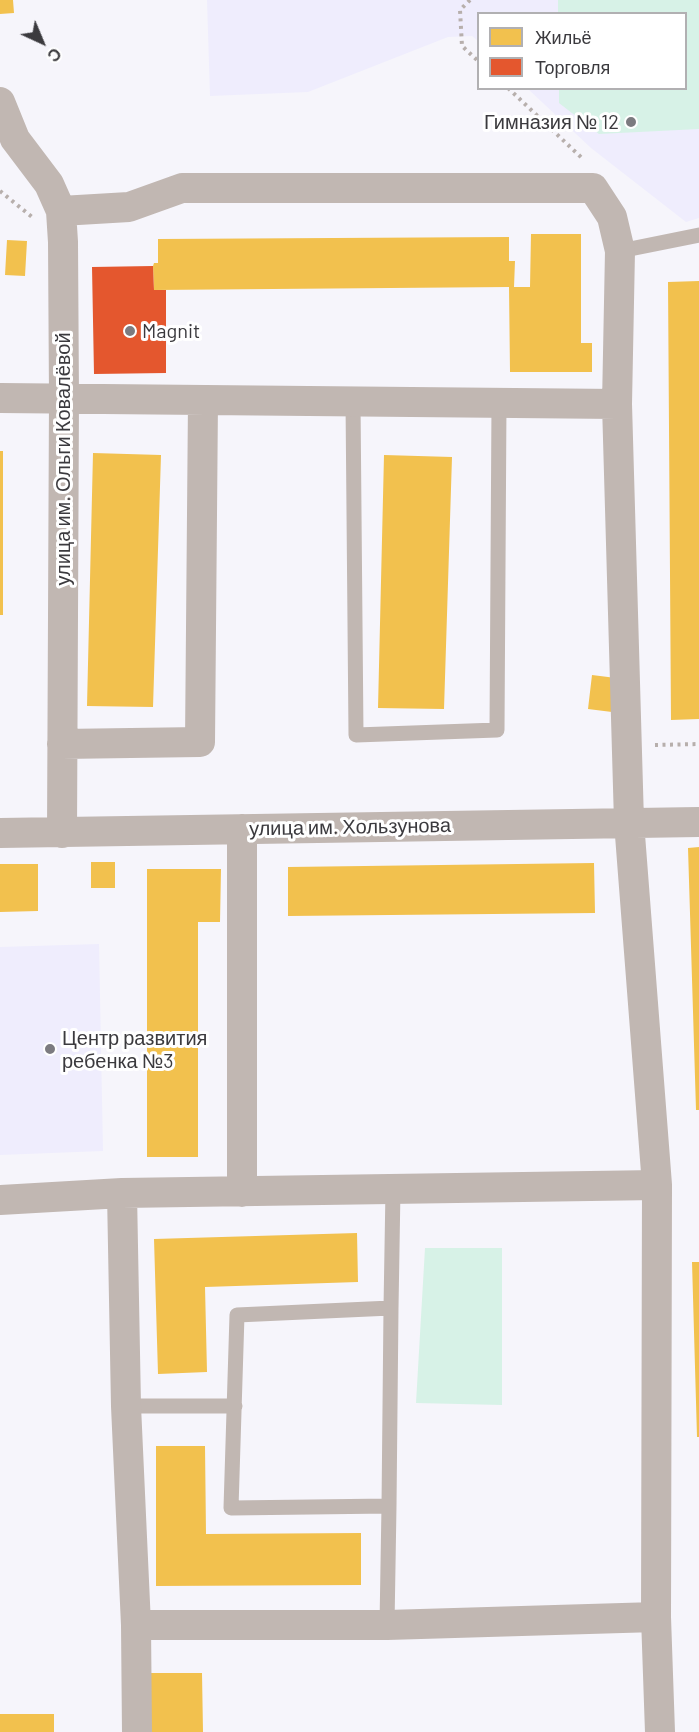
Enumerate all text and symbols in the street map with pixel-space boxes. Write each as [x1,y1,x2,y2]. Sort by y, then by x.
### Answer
north arrow [12,12,72,72]
legend [477,12,687,90]
text: Жильё [535,26,592,48]
text: С [44,44,66,66]
text: Торговля [535,56,610,78]
place label: Гимназия № 12 [484,110,619,134]
marker: Гимназия № 12 [624,115,638,129]
place label: Magnit [142,319,200,343]
marker: Magnit [123,324,137,338]
street label: улица им. Ольги Ковалёвой [51,332,75,586]
street label: улица им. Хользунова [249,813,451,841]
place label: Центр развития ребенка №3 [62,1026,207,1073]
marker: Центр развития ребенка №3 [43,1042,57,1056]

